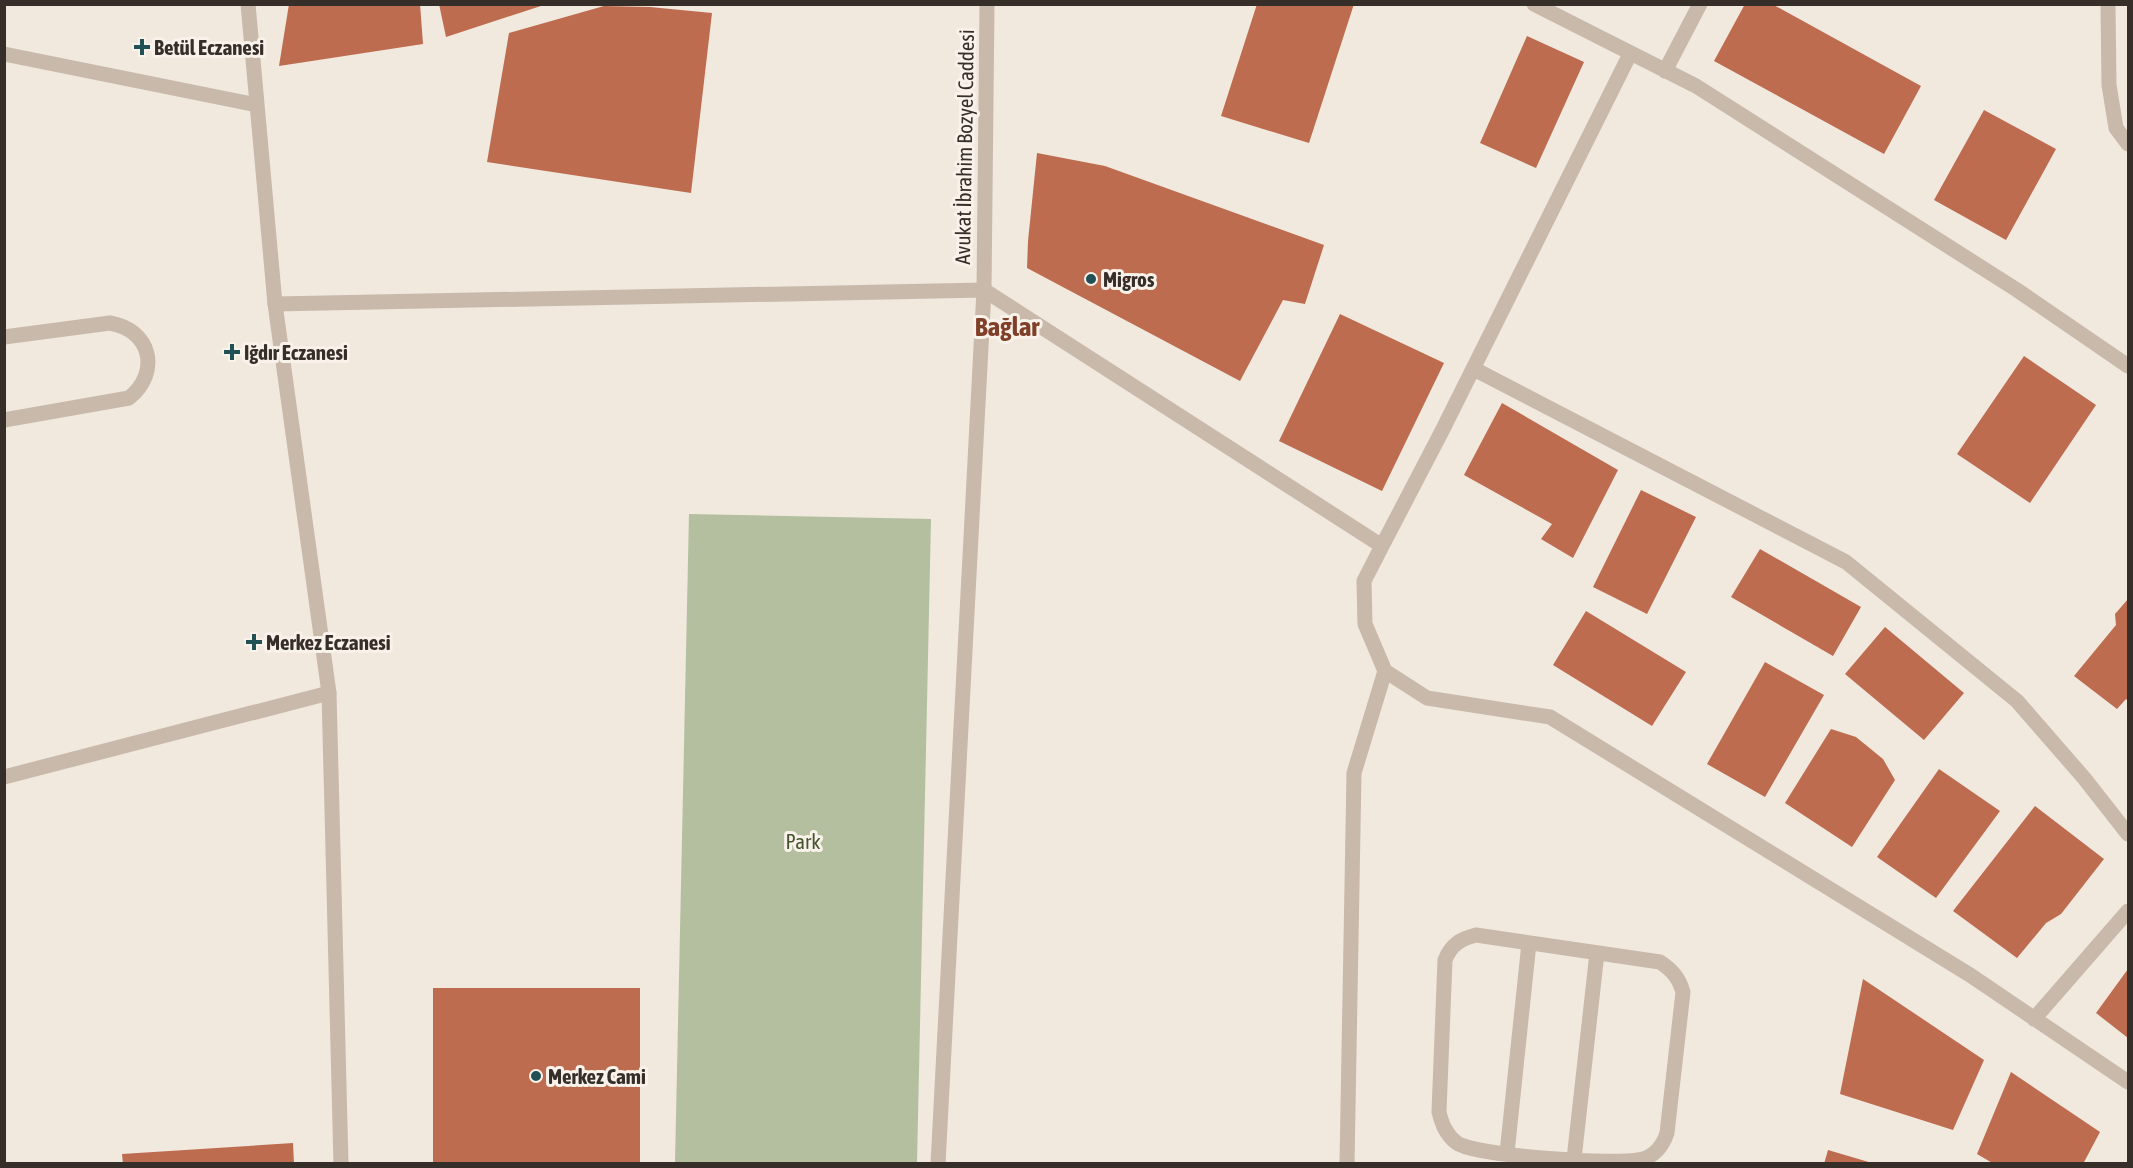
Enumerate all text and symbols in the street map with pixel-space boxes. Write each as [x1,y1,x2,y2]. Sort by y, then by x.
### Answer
street label: Avukat İbrahim Bozyel Caddesi [950,29,978,265]
place label: Betül Eczanesi [154,35,264,59]
marker: Betül Eczanesi [135,40,149,54]
place label: Migros [1103,267,1155,291]
marker: Migros [1084,272,1098,286]
district label: Bağlar [975,311,1040,342]
place label: Iğdır Eczanesi [244,340,348,364]
marker: Iğdır Eczanesi [225,345,239,359]
place label: Merkez Eczanesi [266,630,391,654]
marker: Merkez Eczanesi [247,635,261,649]
park label: Park [785,829,821,853]
place label: Merkez Cami [548,1064,646,1088]
marker: Merkez Cami [529,1069,543,1083]

